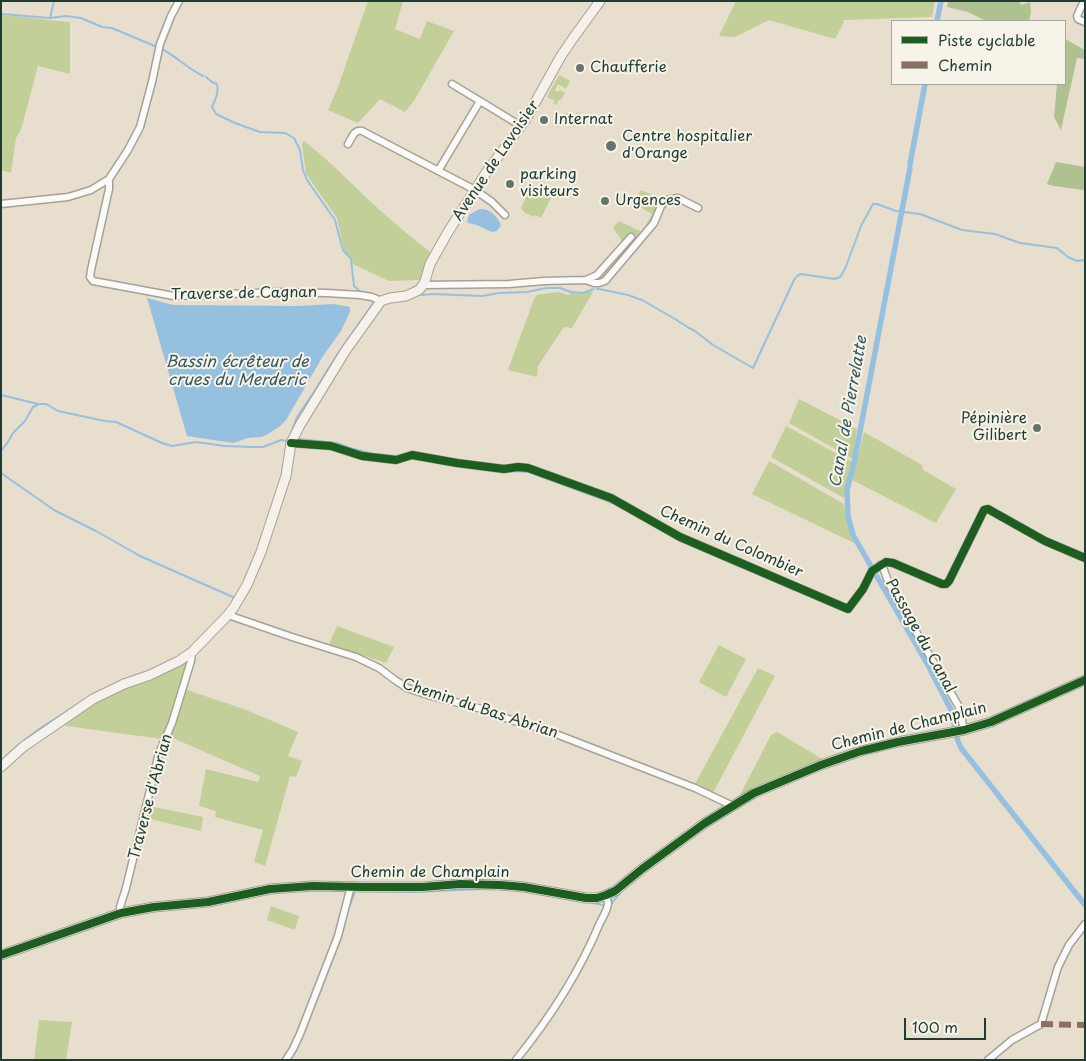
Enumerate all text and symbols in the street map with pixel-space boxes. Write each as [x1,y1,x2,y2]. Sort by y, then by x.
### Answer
legend [891,20,1066,85]
text: Piste cyclable [938,28,1035,51]
text: Chemin [938,53,992,76]
place label: Chaufferie [590,59,667,77]
marker: Chaufferie [574,62,586,74]
street label: Avenue de Lavoisier [449,97,543,225]
place label: Internat [554,111,613,129]
marker: Internat [538,114,550,126]
place label: Centre hospitalier d'Orange [622,128,752,163]
marker: Centre hospitalier d'Orange [604,139,618,153]
place label: parking visiteurs [520,166,579,201]
marker: parking visiteurs [504,178,516,190]
place label: Urgences [615,192,681,210]
marker: Urgences [599,195,611,207]
street label: Traverse de Cagnan [171,284,317,304]
water label: Canal de Pierrelatte [826,335,872,489]
water label: Bassin écrêteur de crues du Merderic [165,353,309,391]
place label: Pépinière Gilibert [961,410,1027,445]
marker: Pépinière Gilibert [1031,422,1043,434]
street label: Chemin du Colombier [657,502,805,582]
street label: Passage du Canal [881,576,959,696]
street label: Chemin du Bas Abrian [400,675,560,743]
street label: Chemin de Champlain [830,699,988,755]
street label: Traverse d'Abrian [126,732,176,862]
street label: Chemin de Champlain [350,864,510,882]
scale bar [906,1008,988,1040]
text: 100 m [912,1015,958,1038]

